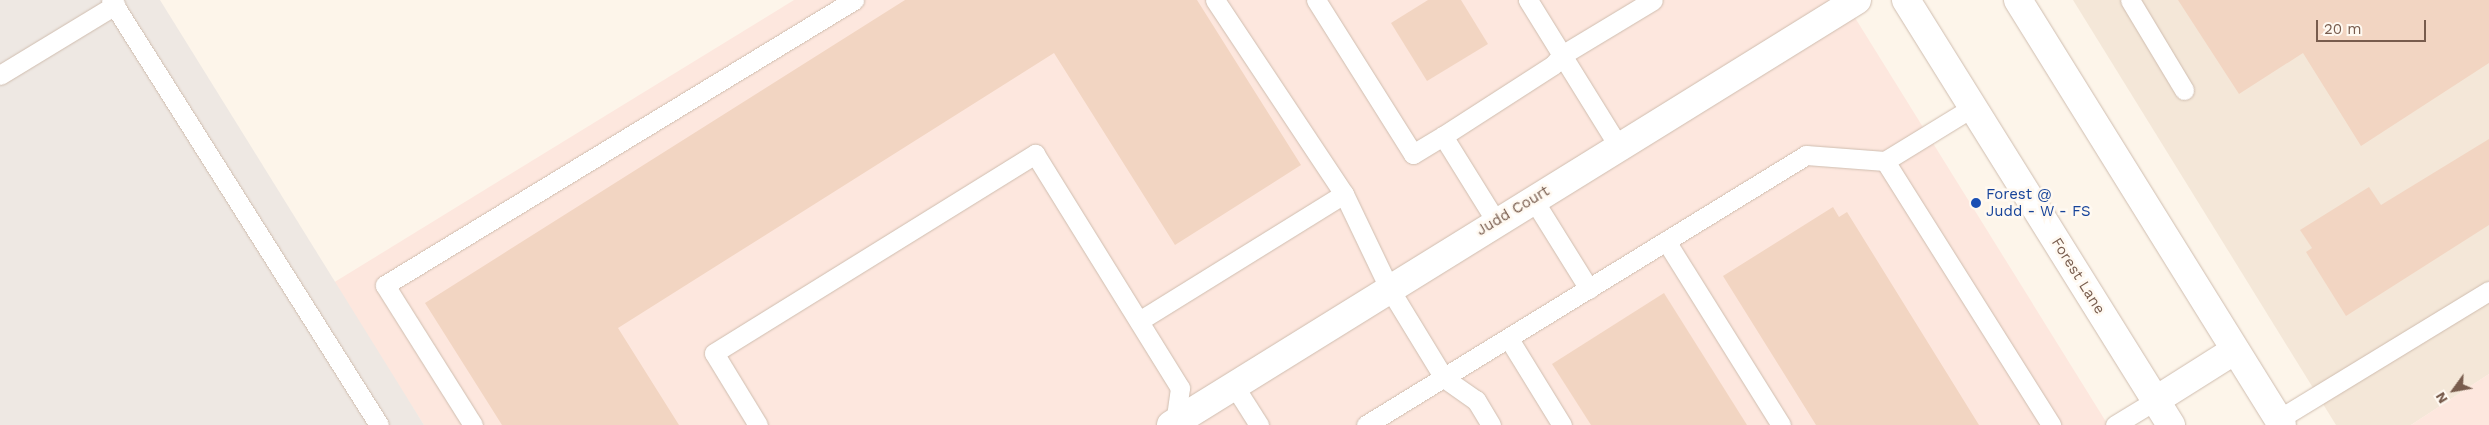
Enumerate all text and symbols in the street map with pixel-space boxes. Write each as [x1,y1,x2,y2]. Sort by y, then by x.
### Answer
scale bar [2319,10,2429,42]
text: 20 m [2324,20,2362,38]
street label: Judd Court [1473,182,1553,240]
place label: Forest @ Judd - W - FS [1986,185,2091,220]
marker: Forest @ Judd - W - FS [1970,197,1982,209]
street label: Forest Lane [2047,235,2109,317]
north arrow [2429,365,2479,415]
text: N [2432,389,2451,407]

